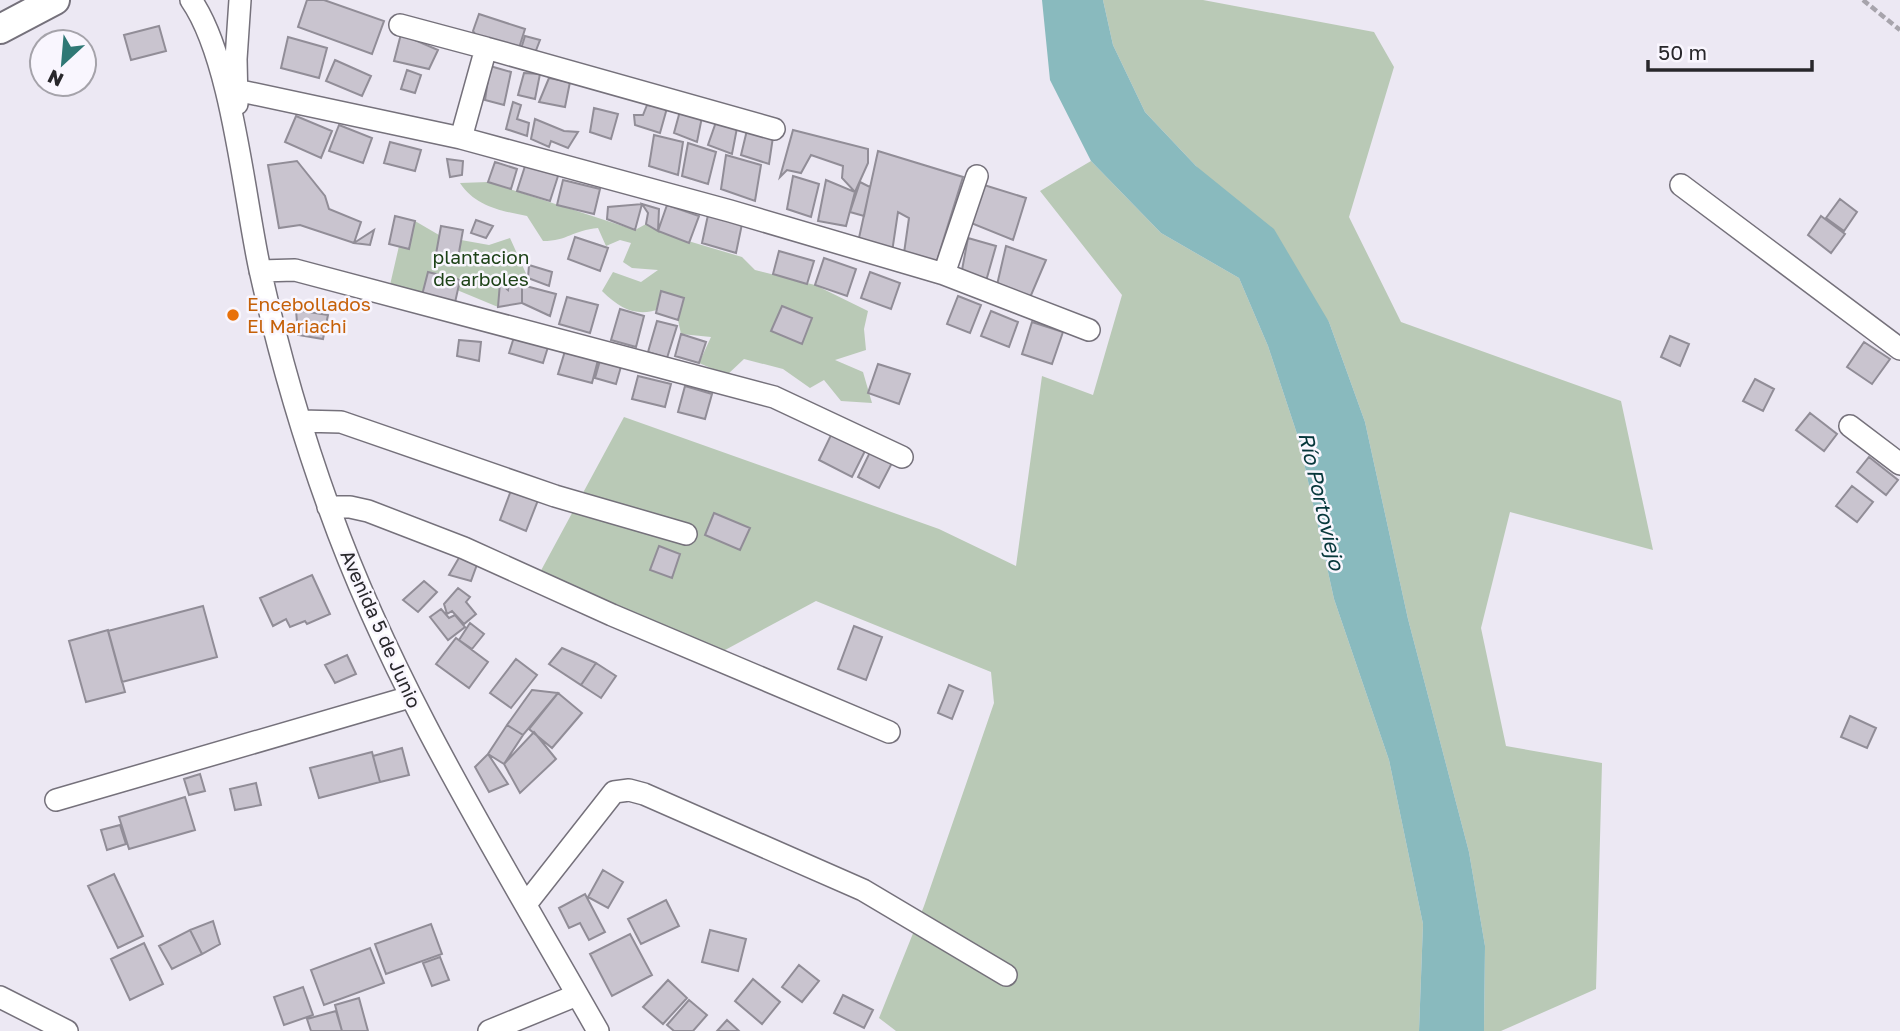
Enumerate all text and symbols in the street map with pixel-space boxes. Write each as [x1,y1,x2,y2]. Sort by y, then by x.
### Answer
north arrow [28,28,98,98]
scale bar [1648,28,1812,72]
text: 50 m [1658,39,1707,65]
text: N [44,65,67,92]
park label: plantacion de arboles [433,245,529,290]
place label: Encebollados El Mariachi [247,292,371,337]
marker: Encebollados El Mariachi [225,307,241,323]
water label: Río Portoviejo [1293,429,1351,574]
street label: Avenida 5 de Junio [336,546,427,711]

